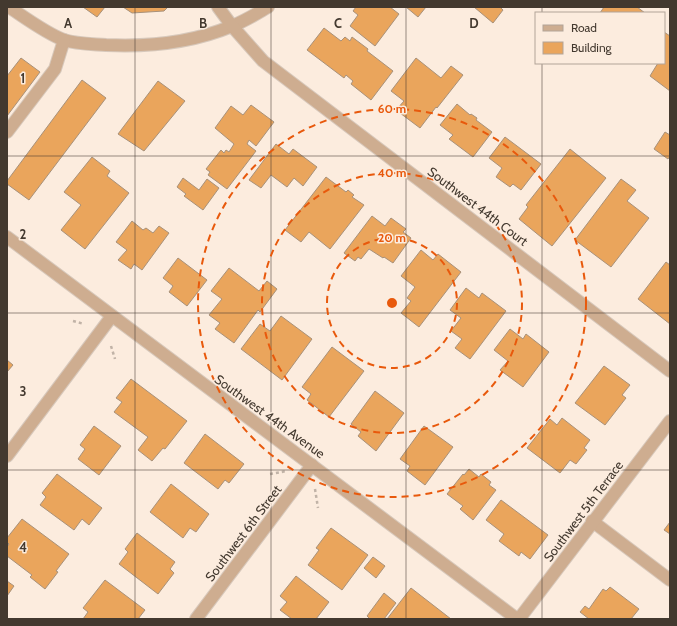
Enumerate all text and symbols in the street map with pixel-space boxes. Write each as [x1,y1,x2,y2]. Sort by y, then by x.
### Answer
legend [535,12,665,64]
text: A [64,15,73,31]
text: B [199,15,207,31]
text: C [334,15,342,31]
text: D [469,15,479,31]
text: Road [571,20,597,35]
text: Building [571,40,613,55]
text: 1 [21,70,25,86]
text: 60 m [378,101,406,116]
street label: Southwest 44th Court [425,163,532,249]
text: 40 m [377,165,407,180]
text: 2 [20,226,27,242]
text: 20 m [378,230,406,245]
centre of rings [385,296,399,310]
street label: Southwest 44th Avenue [212,371,328,462]
text: 3 [19,383,27,399]
street label: Southwest 5th Terrace [540,457,626,565]
street label: Southwest 6th Street [201,481,285,584]
text: 4 [19,539,27,555]

